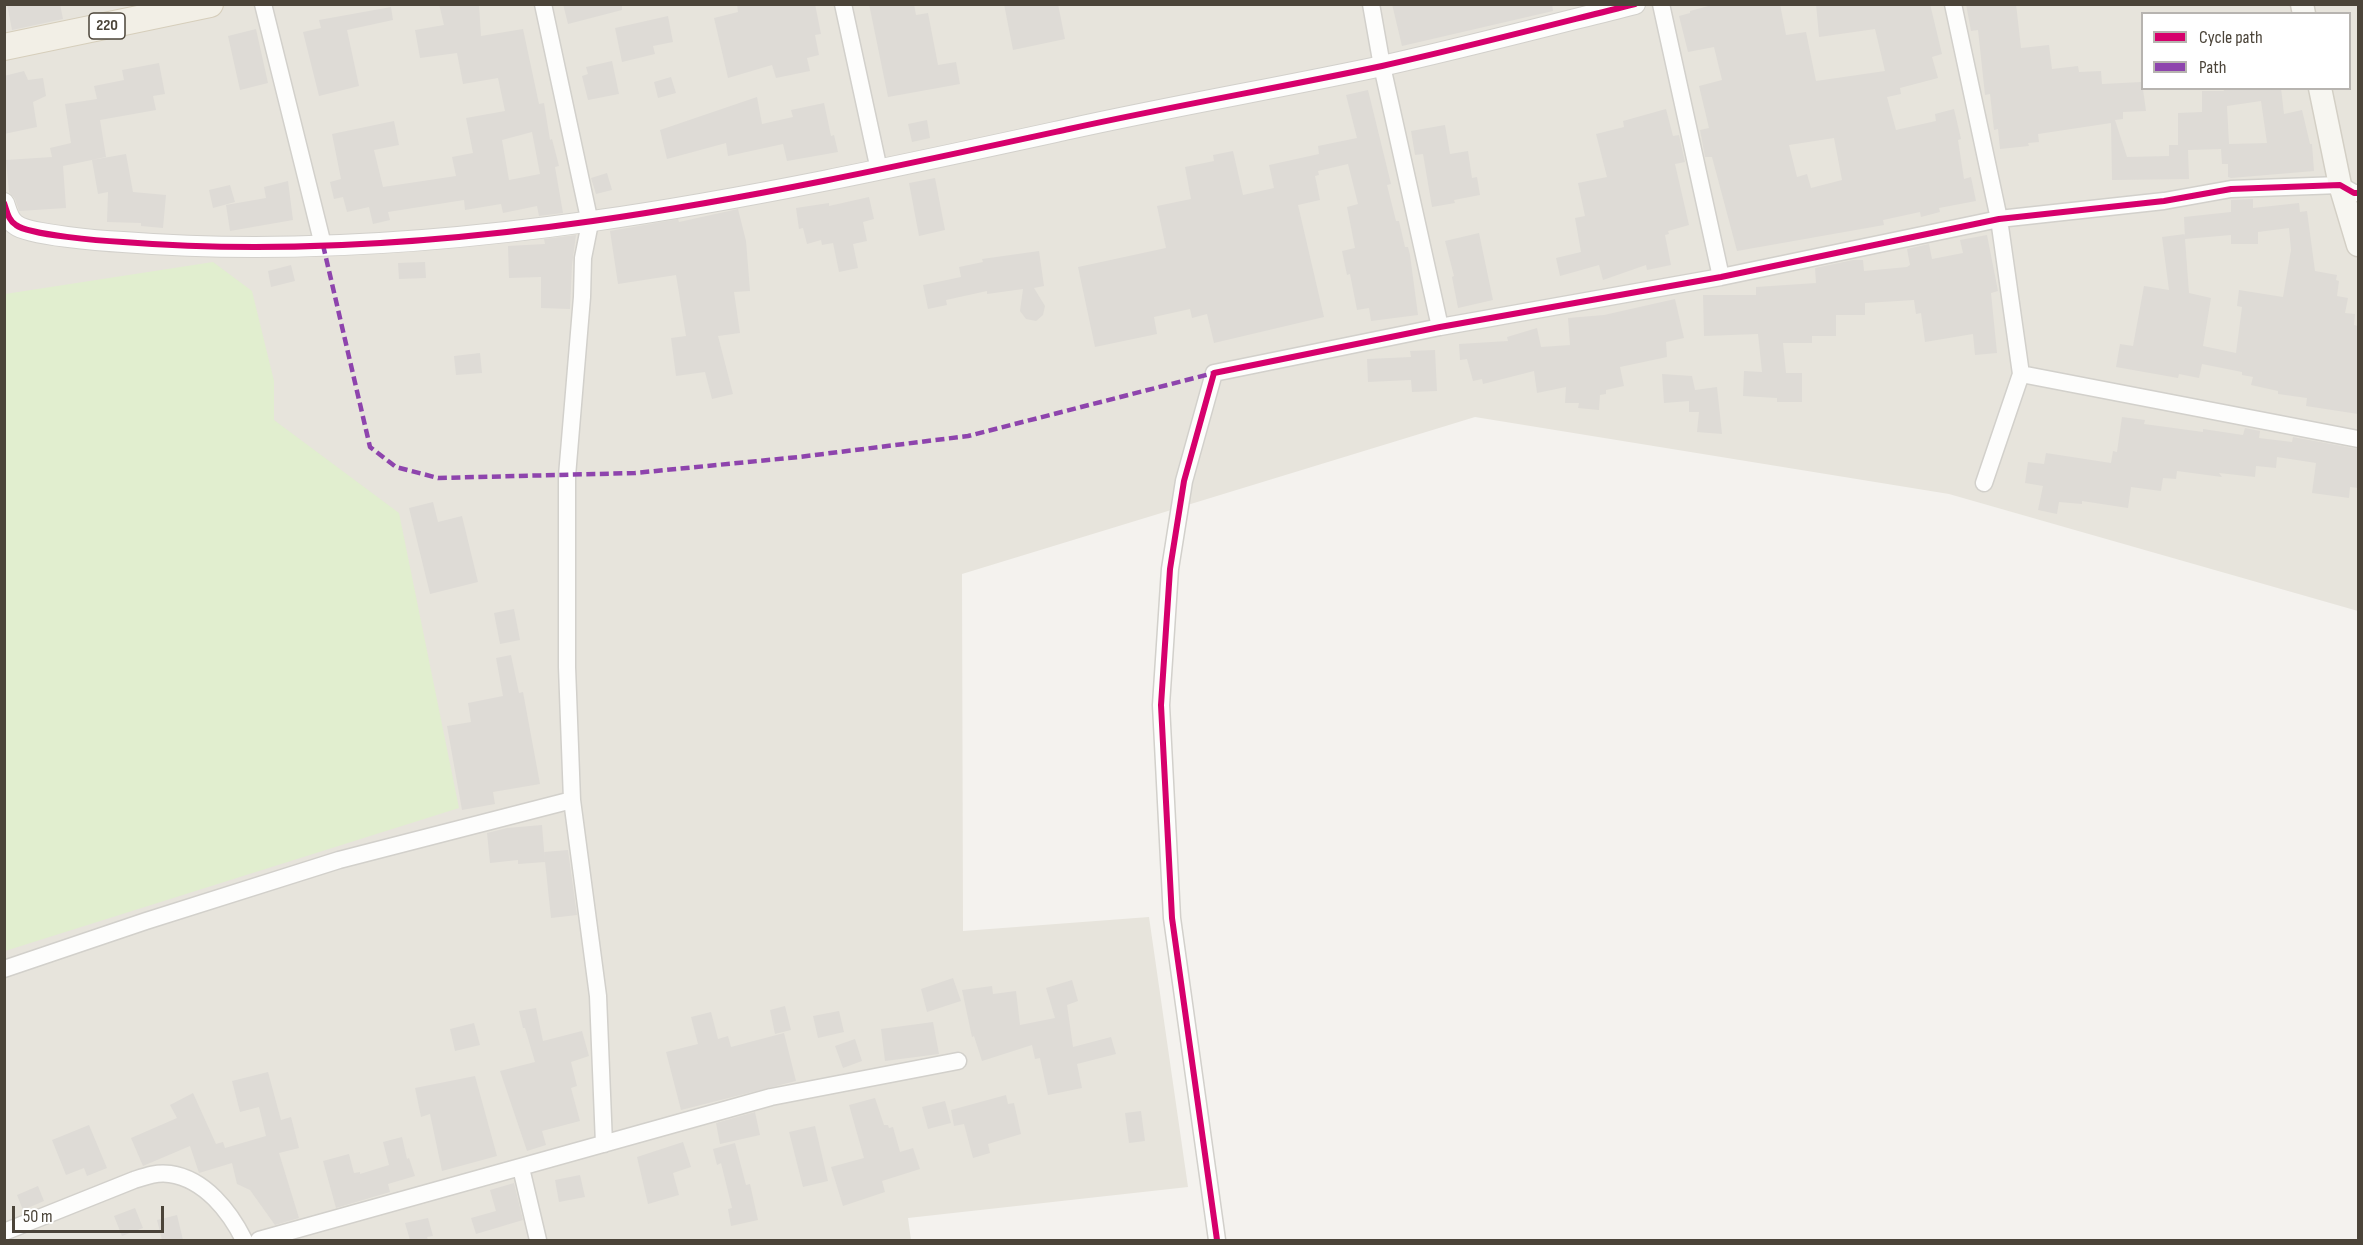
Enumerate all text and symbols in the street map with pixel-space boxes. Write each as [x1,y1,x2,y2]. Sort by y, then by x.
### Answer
legend [2141,12,2351,90]
road number: 220 [89,13,125,39]
text: Cycle path [2199,27,2263,48]
text: Path [2199,57,2227,78]
scale bar [15,1194,166,1232]
text: 50 m [23,1206,53,1227]

